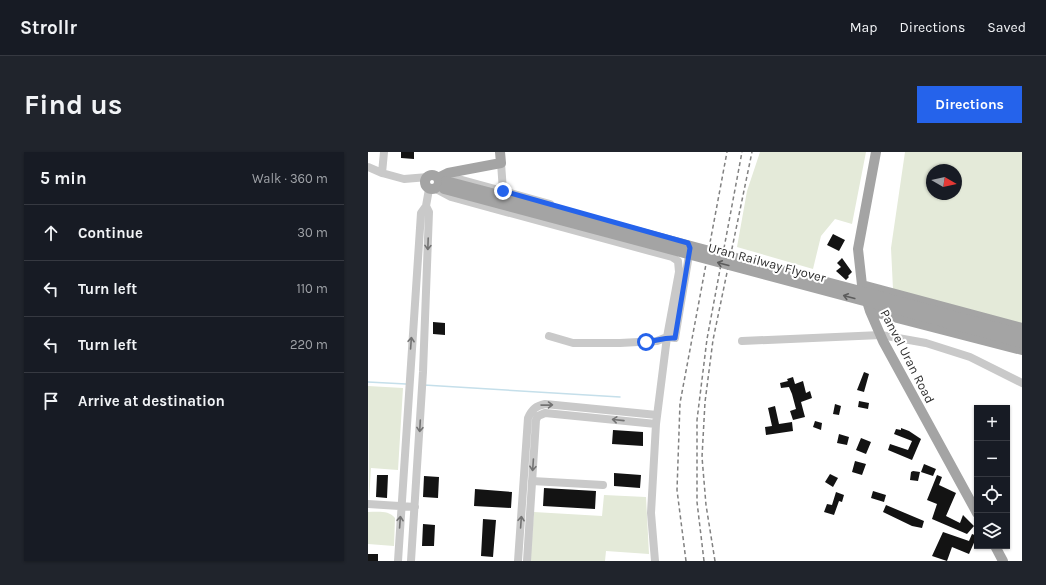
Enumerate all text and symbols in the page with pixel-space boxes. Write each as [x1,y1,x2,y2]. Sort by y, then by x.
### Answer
text: Strollr [20,17,77,39]
text: Map [850,19,878,36]
text: Directions [900,19,965,36]
text: Saved [987,19,1026,36]
button: Directions [917,86,1022,123]
text: Find us [24,88,123,121]
north arrow [926,164,962,200]
text: 5 min [40,168,87,188]
text: Walk · 360 m [252,171,328,186]
route end [494,182,512,200]
icon: ahead [40,222,62,244]
text: Continue [78,224,143,242]
text: 30 m [297,225,328,240]
one-way arrow [424,237,432,250]
street label: Uran Railway Flyover [706,240,828,285]
one-way arrow [717,259,730,267]
icon: left [40,278,62,300]
text: Turn left [78,280,137,298]
text: 110 m [296,281,328,296]
one-way arrow [843,293,856,300]
street label: Panvel Uran Road [877,307,938,406]
route start [637,333,655,351]
icon: left [40,334,62,356]
text: Turn left [78,336,137,354]
text: 220 m [290,337,328,352]
one-way arrow [408,337,415,350]
icon: arrive [40,390,62,412]
text: Arrive at destination [78,392,225,410]
one-way arrow [540,401,553,409]
map controls [974,405,1010,549]
button: + [974,405,1010,441]
one-way arrow [612,416,625,423]
one-way arrow [416,419,423,432]
button: − [974,441,1010,477]
one-way arrow [530,458,537,471]
button: locate [974,477,1010,513]
button: layers [974,513,1010,549]
one-way arrow [396,516,404,529]
one-way arrow [517,516,524,529]

